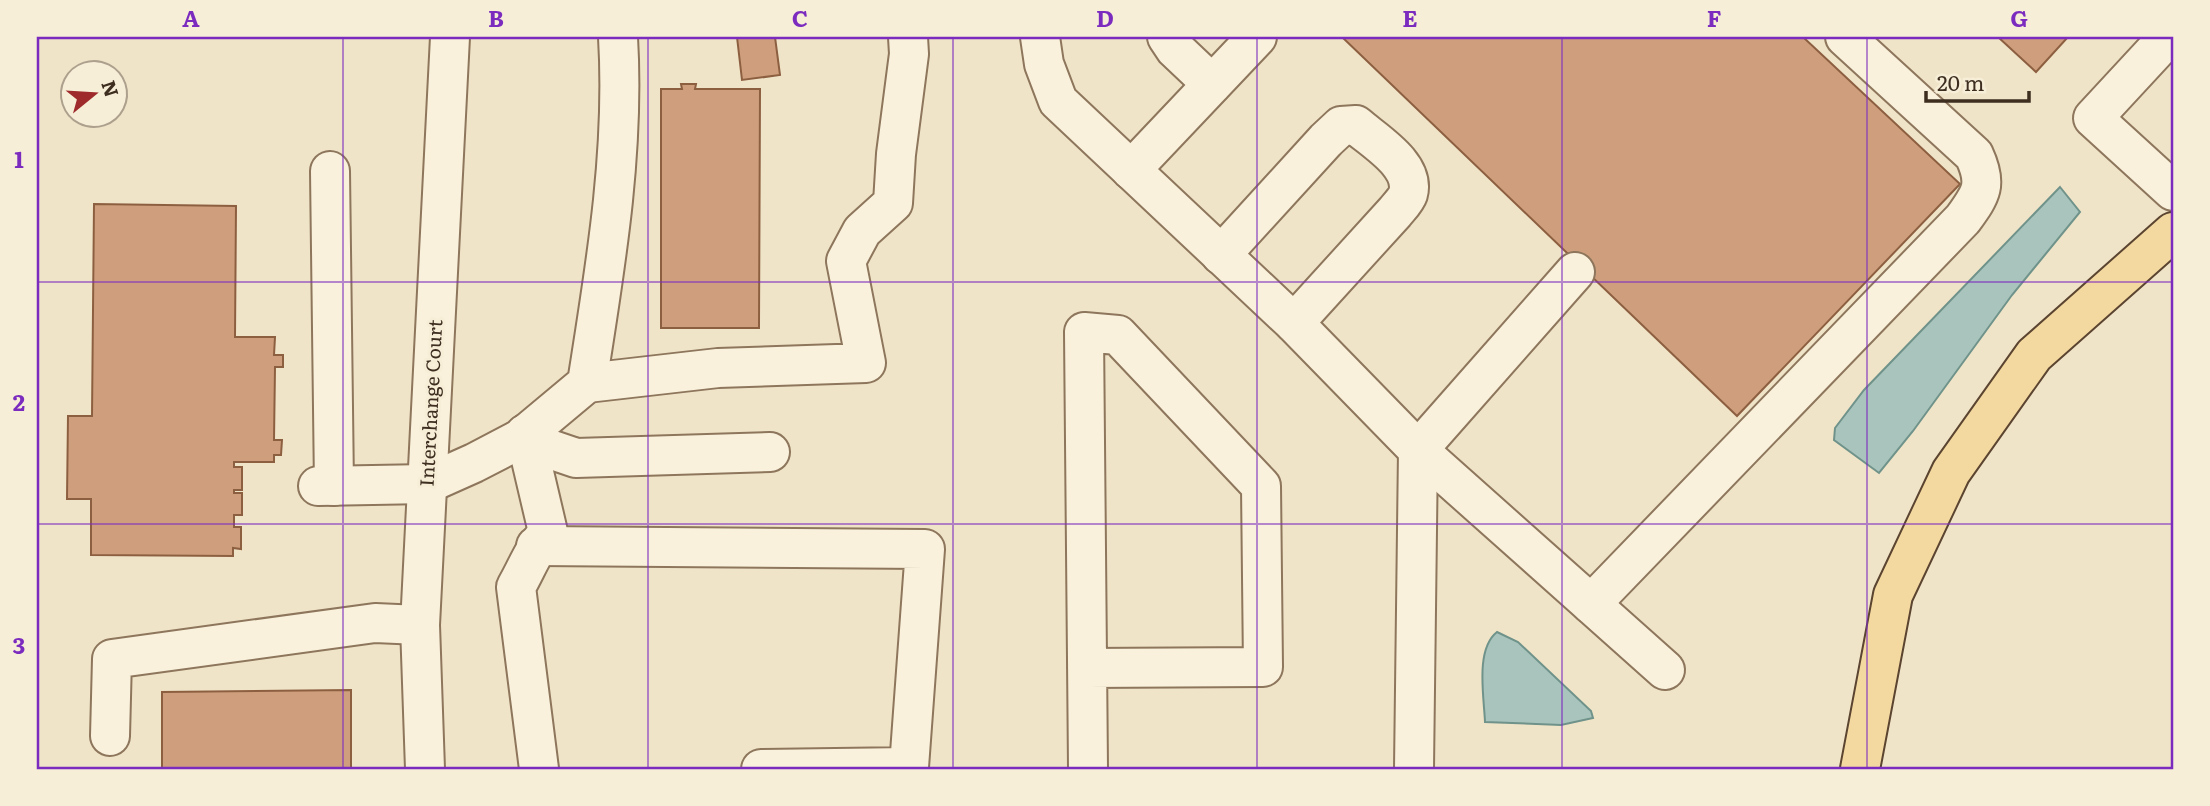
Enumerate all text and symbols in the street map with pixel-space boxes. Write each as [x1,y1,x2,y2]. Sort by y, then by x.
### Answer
text: A [182,0,200,34]
text: B [488,0,504,34]
text: C [792,0,808,34]
text: D [1096,0,1114,34]
text: E [1402,0,1418,34]
text: F [1707,0,1722,34]
text: G [2010,0,2028,34]
north arrow [60,60,130,130]
scale bar [1926,60,2030,104]
text: 20 m [1937,66,1984,97]
text: N [95,77,127,100]
text: 1 [14,141,24,175]
street label: Interchange Court [412,318,448,487]
text: 2 [13,384,25,418]
text: 3 [13,627,25,661]

